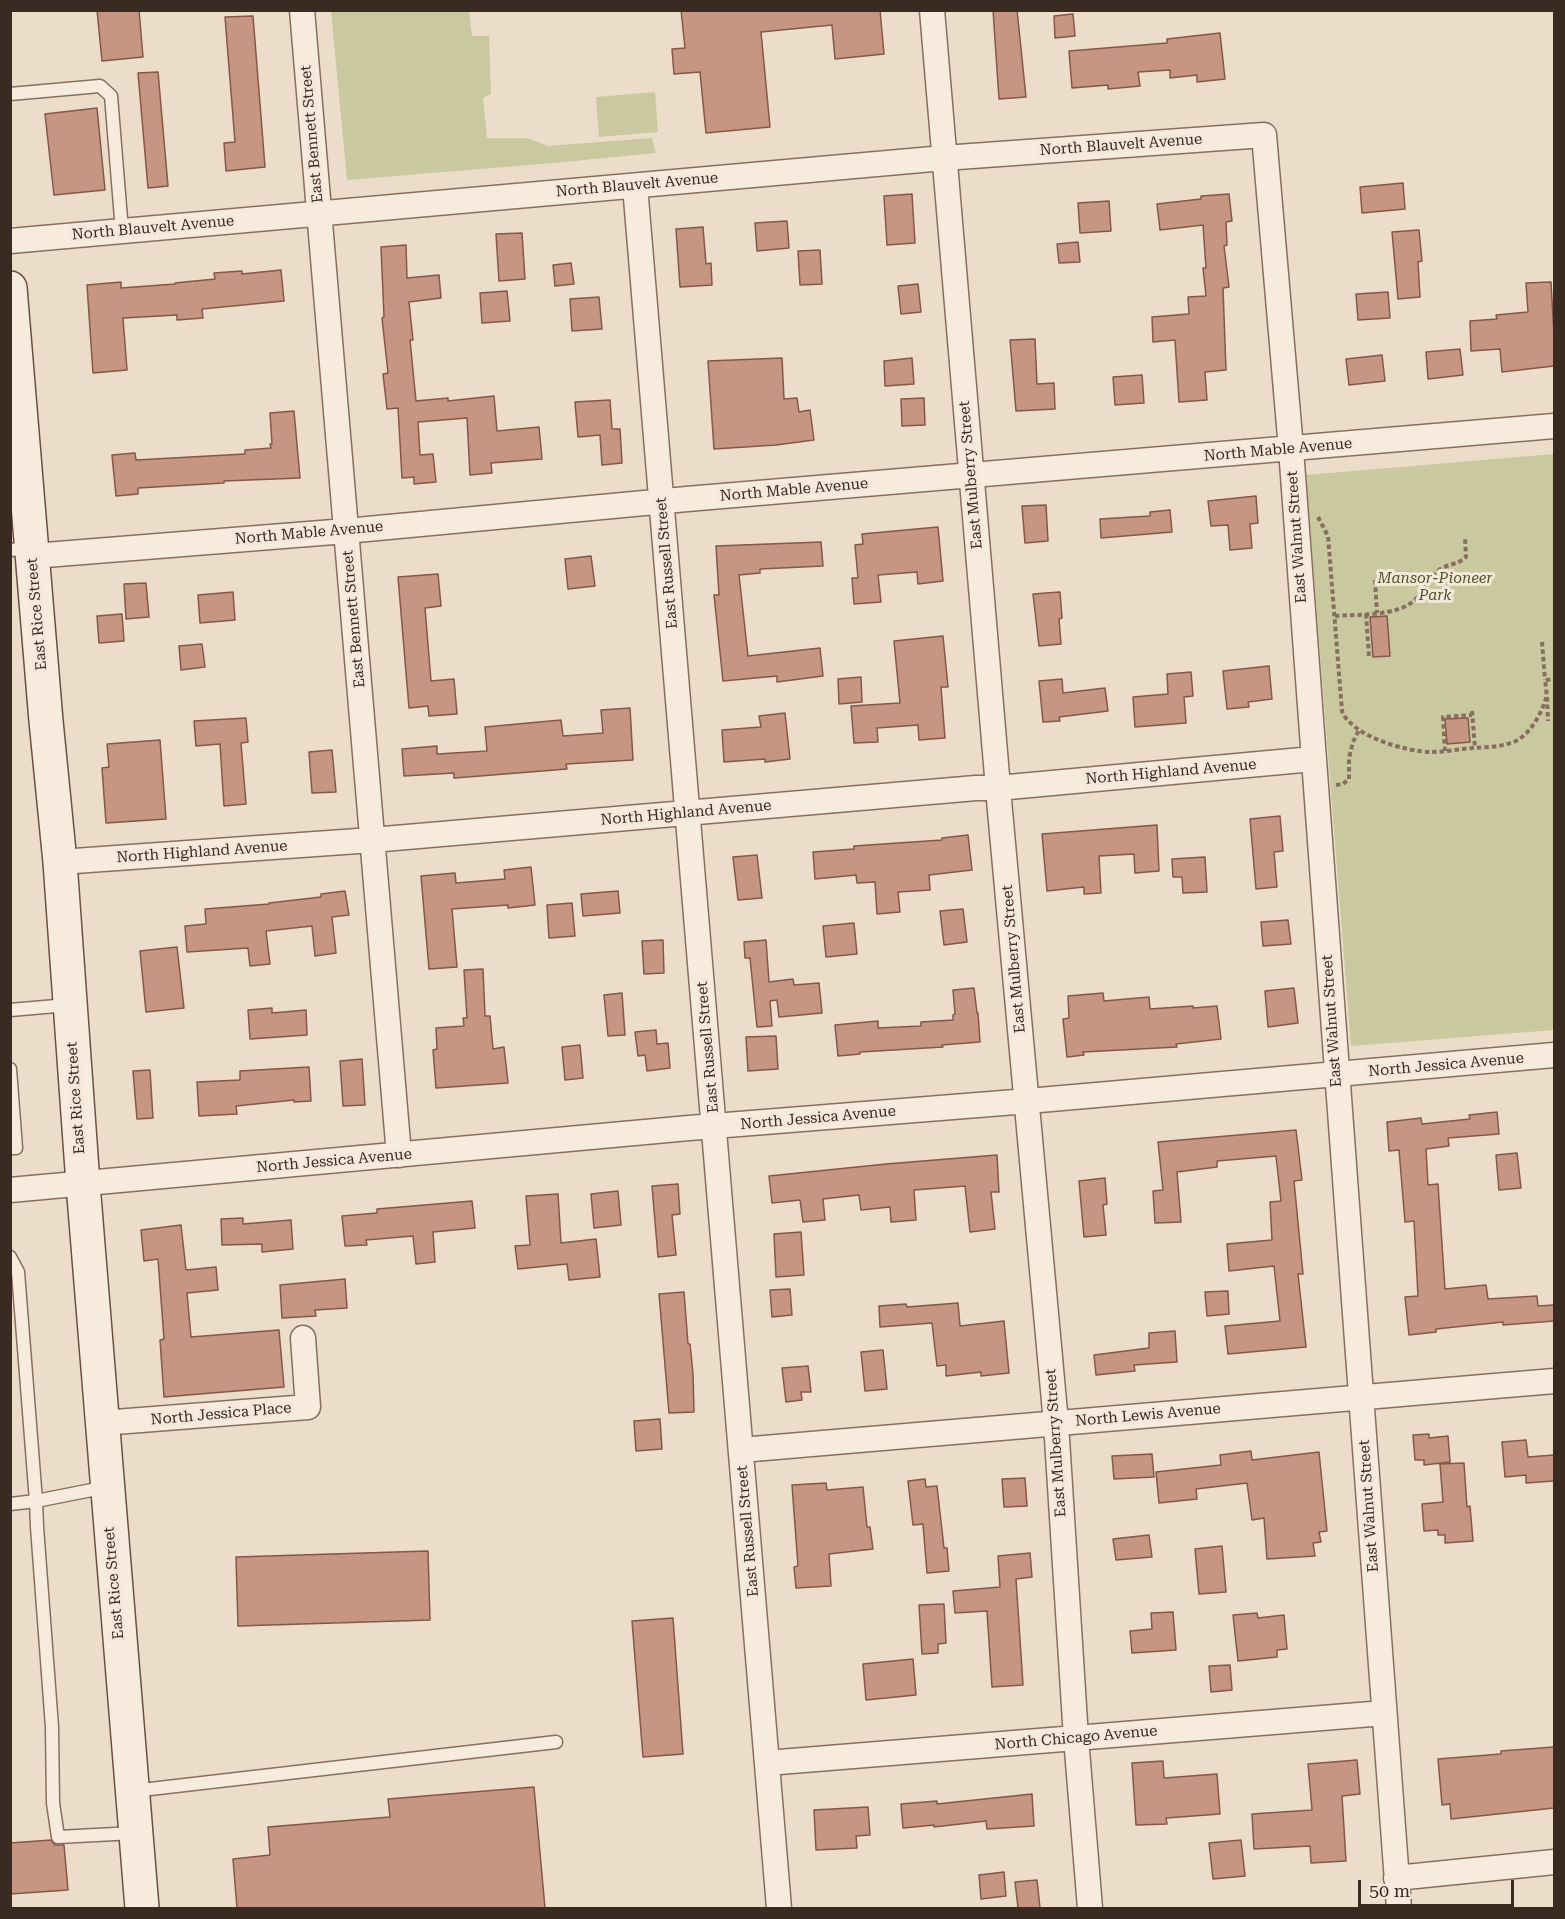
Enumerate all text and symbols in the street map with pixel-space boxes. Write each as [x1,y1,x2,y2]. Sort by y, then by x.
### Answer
street label: East Bennett Street [297,64,327,204]
street label: North Blauvelt Avenue [1039,130,1203,160]
street label: North Blauvelt Avenue [555,169,719,201]
street label: North Blauvelt Avenue [71,212,235,244]
street label: East Mulberry Street [956,400,986,550]
street label: North Mable Avenue [1203,435,1353,465]
street label: East Walnut Street [1283,470,1311,604]
street label: North Mable Avenue [719,475,869,505]
street label: East Russell Street [652,496,682,630]
street label: North Mable Avenue [234,518,384,548]
street label: East Bennett Street [339,549,369,689]
street label: East Rice Street [23,557,51,671]
park label: Mansor-Pioneer Park [1377,570,1493,605]
street label: North Highland Avenue [1085,756,1257,788]
street label: North Highland Avenue [600,797,772,829]
street label: North Highland Avenue [116,837,288,867]
street label: East Mulberry Street [999,884,1029,1034]
street label: East Walnut Street [1318,954,1346,1088]
street label: East Russell Street [693,980,723,1114]
street label: East Rice Street [63,1041,89,1155]
street label: North Jessica Avenue [1367,1049,1525,1081]
street label: North Jessica Avenue [739,1102,897,1134]
street label: North Jessica Avenue [255,1145,413,1177]
street label: East Mulberry Street [1042,1368,1070,1518]
street label: North Jessica Place [150,1399,292,1429]
street label: North Lewis Avenue [1075,1400,1221,1430]
street label: East Walnut Street [1355,1439,1383,1573]
street label: East Russell Street [733,1464,763,1598]
street label: East Rice Street [100,1526,128,1640]
street label: North Chicago Avenue [994,1722,1158,1754]
scale bar [1361,1868,1517,1906]
text: 50 m [1369,1880,1410,1901]

